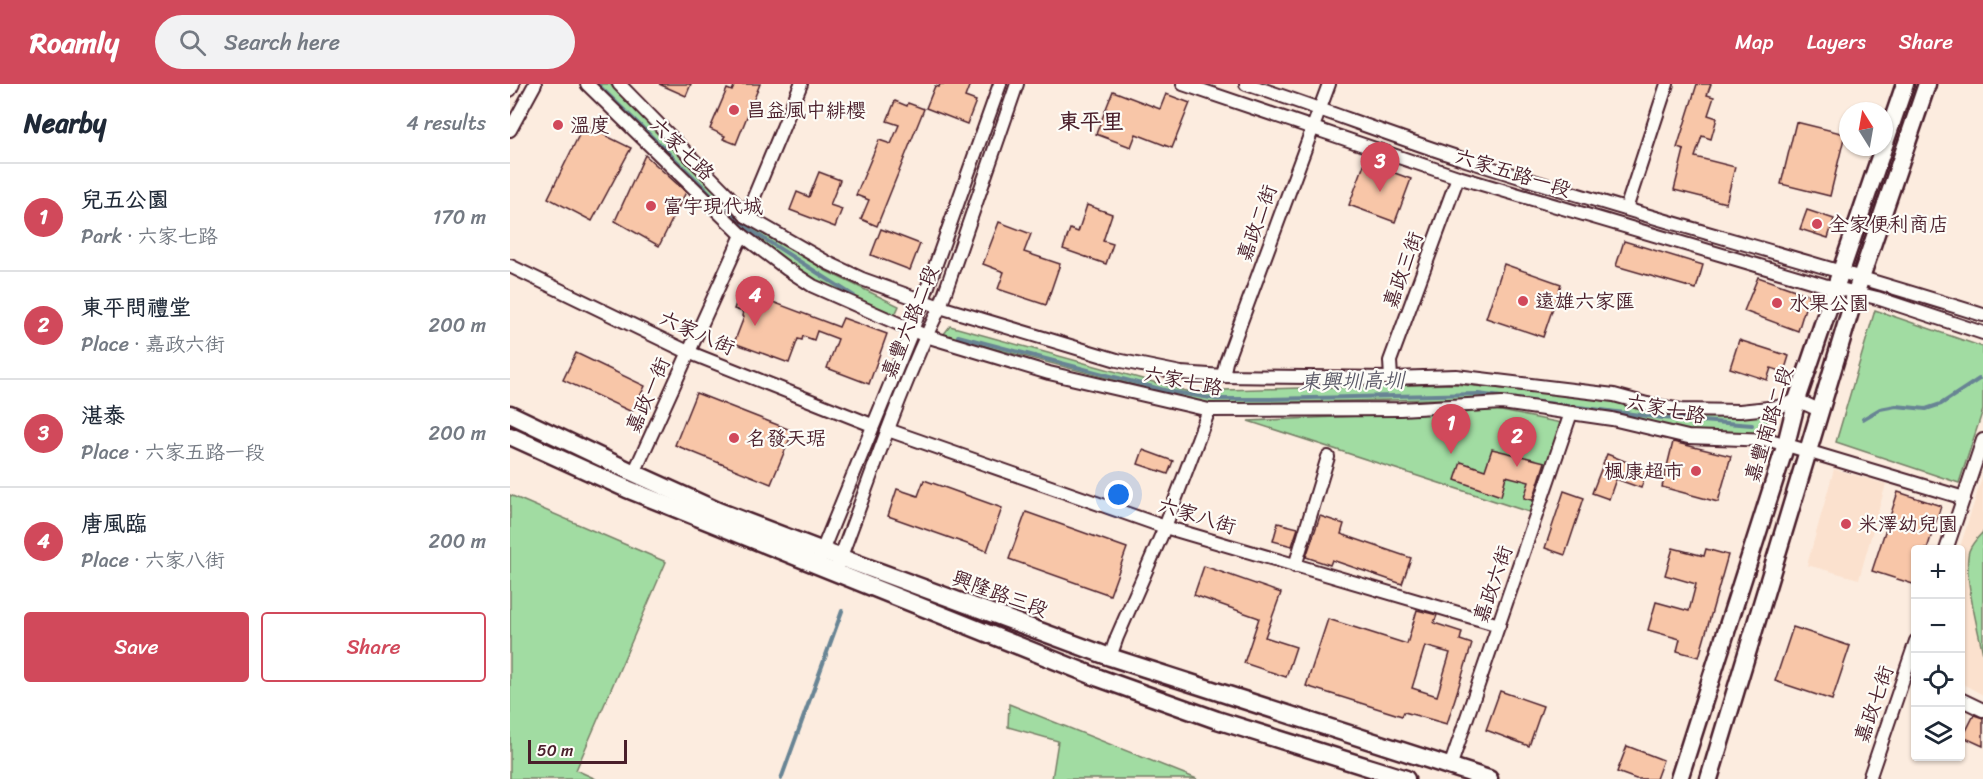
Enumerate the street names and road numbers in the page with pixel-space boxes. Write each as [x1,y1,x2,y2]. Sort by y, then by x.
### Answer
street label: 六家七路 [641,109,724,190]
street label: 六家五路一段 [1451,139,1575,207]
street label: 嘉政二街 [1227,179,1287,267]
street label: 嘉政三街 [1373,226,1433,314]
street label: 嘉豐六路二段 [871,260,949,384]
street label: 六家八街 [653,301,741,365]
street label: 嘉政一街 [616,351,680,439]
street label: 六家七路 [1140,356,1227,406]
street label: 嘉豐南路二段 [1735,362,1803,486]
street label: 六家七路 [1623,384,1710,434]
street label: 六家八街 [1154,488,1240,544]
street label: 嘉政六街 [1463,540,1523,628]
street label: 興隆路三段 [947,560,1053,628]
street label: 嘉政七街 [1844,660,1904,748]

